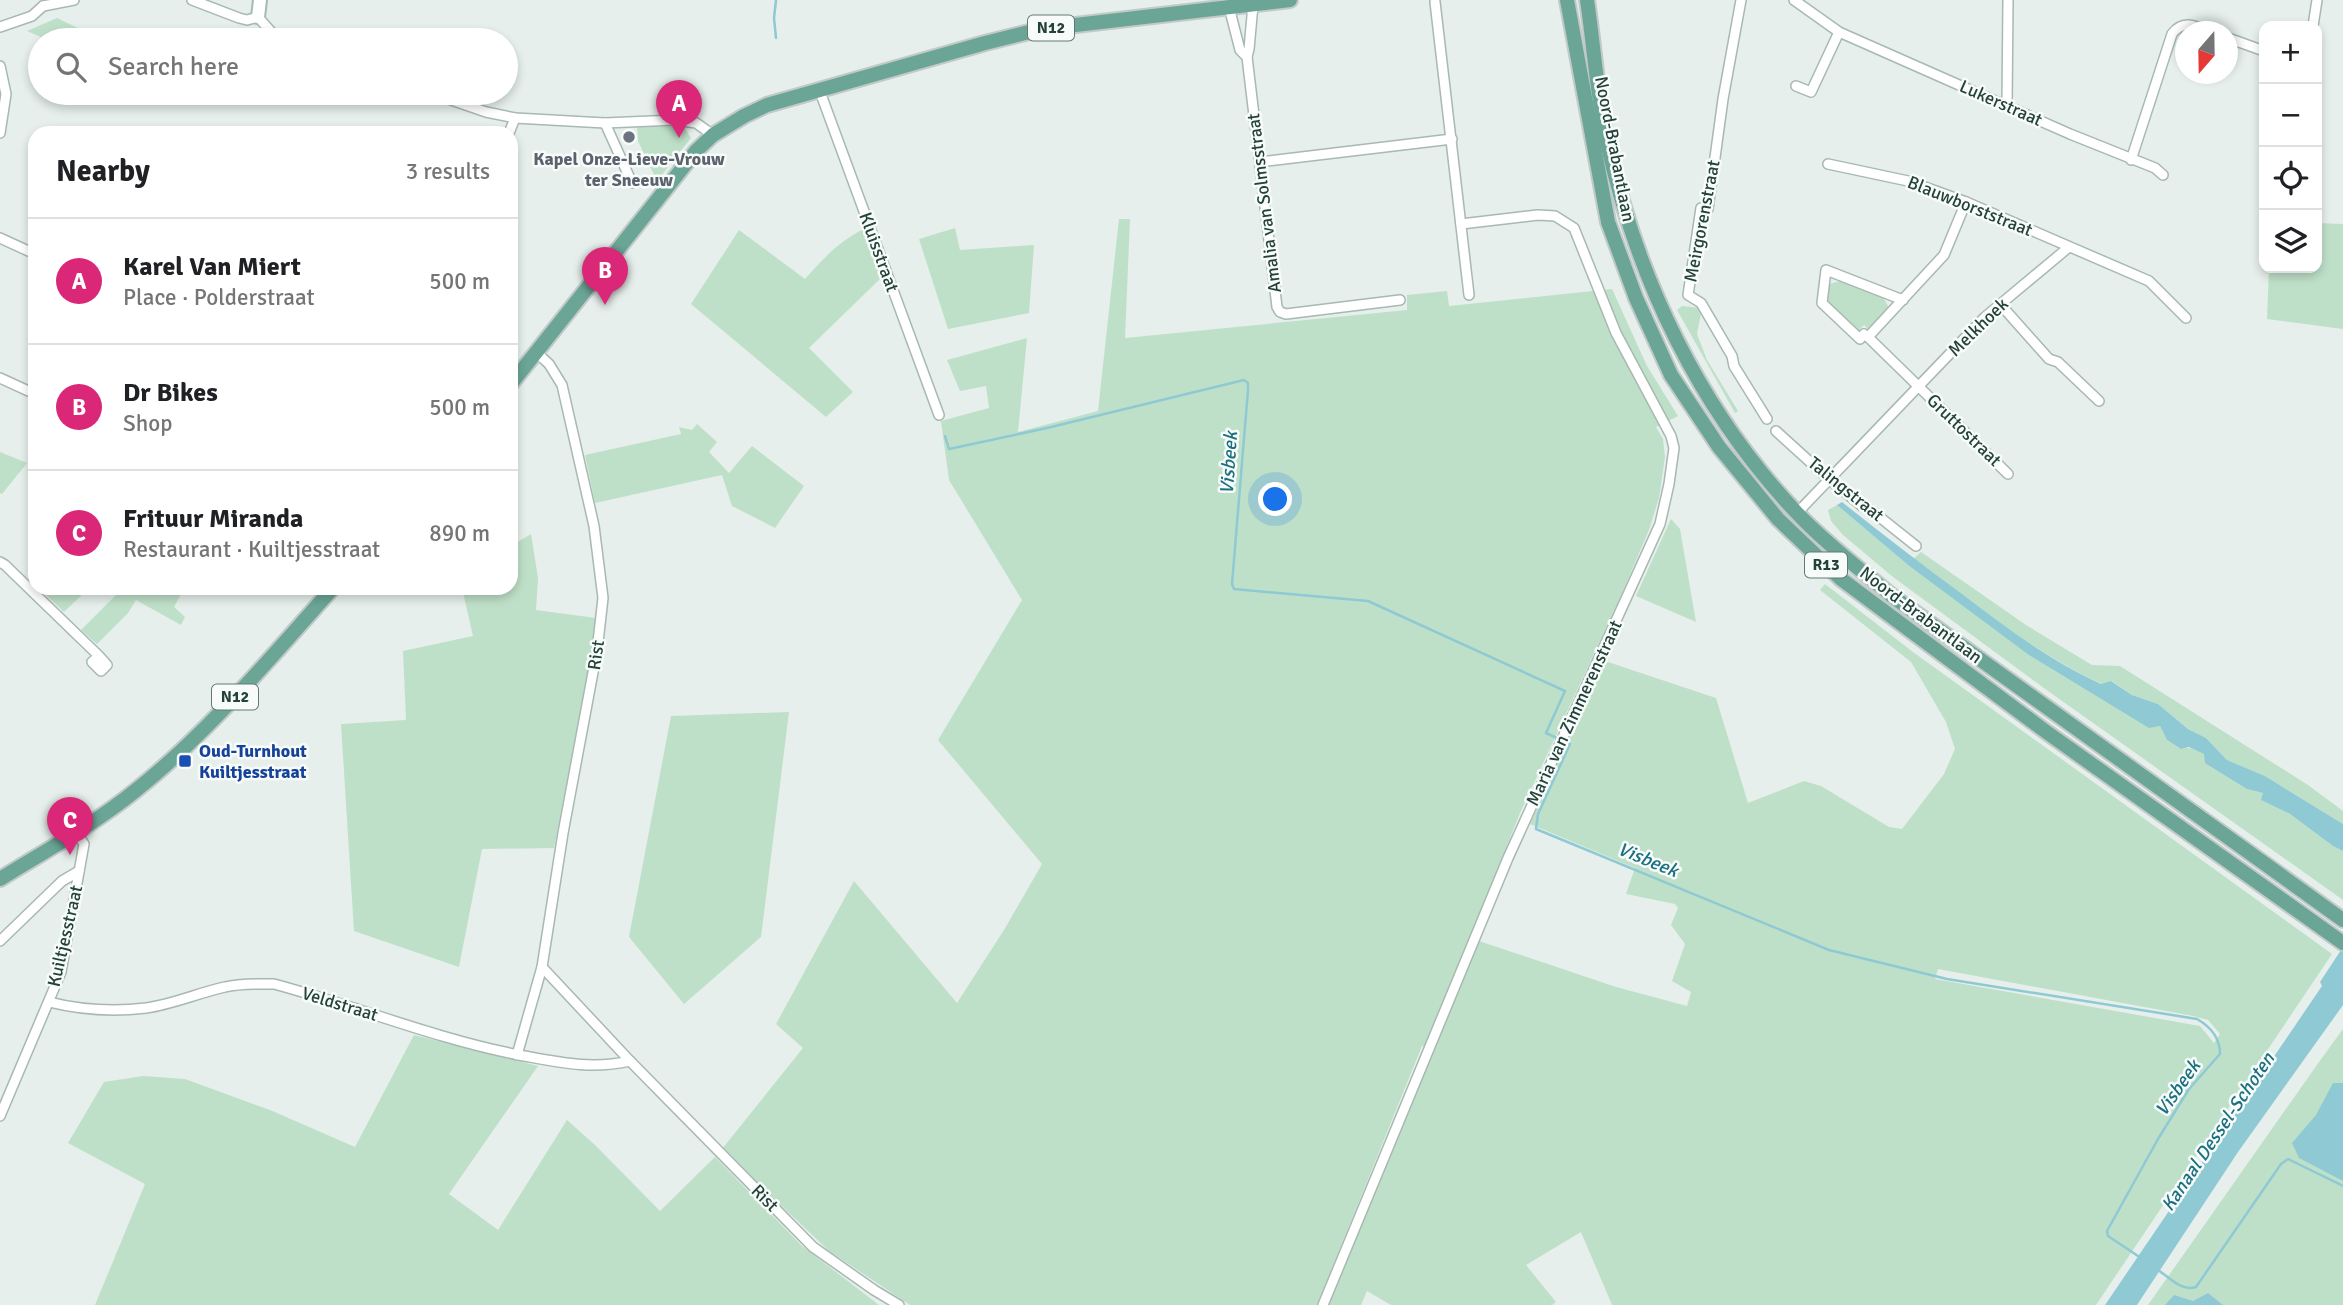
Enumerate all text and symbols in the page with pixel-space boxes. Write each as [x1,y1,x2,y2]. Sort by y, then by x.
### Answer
road number: N12 [1028,16,1074,40]
north arrow [2175,21,2238,84]
map controls [2259,21,2322,273]
button: + [2259,21,2322,84]
search box [28,28,518,105]
icon: search [52,48,90,86]
text: Search here [108,51,239,83]
street label: Noord-Brabantlaan [1590,74,1640,224]
street label: Lukerstraat [1956,75,2046,131]
pin: A [656,80,702,138]
button: − [2259,84,2322,147]
street label: Amalia van Solmsstraat [1242,112,1286,294]
marker: Kapel Onze-Lieve-Vrouw ter Sneeuw [621,129,637,145]
button: locate [2259,147,2322,210]
place label: Kapel Onze-Lieve-Vrouw ter Sneeuw [533,148,725,191]
text: Nearby [56,153,150,190]
text: 3 results [406,157,490,186]
street label: Meirgorenstraat [1679,158,1725,284]
street label: Blauwborststraat [1904,171,2036,241]
street label: Kluisstraat [854,209,904,295]
button: layers [2259,210,2322,273]
pin: B [582,247,628,305]
text: Karel Van Miert [123,251,301,283]
text: A [72,267,86,296]
text: 500 m [429,267,490,296]
text: Place · Polderstraat [123,283,314,312]
street label: Melkhoek [1943,293,2013,361]
text: Dr Bikes [123,377,218,409]
street label: Gruttostraat [1922,389,2006,471]
text: B [72,393,86,422]
text: 500 m [429,393,490,422]
text: Shop [123,409,172,438]
water label: Visbeek [1215,429,1243,495]
street label: Talingstraat [1804,452,1888,526]
your location [1258,482,1292,516]
text: Frituur Miranda [123,503,303,535]
text: C [72,519,86,548]
text: 890 m [429,519,490,548]
text: Restaurant · Kuiltjesstraat [123,535,380,564]
road number: R13 [1805,552,1847,578]
street label: Noord-Brabantlaan [1855,562,1987,668]
street label: Maria van Zimmerenstraat [1521,617,1627,809]
street label: Rist [583,639,609,671]
road number: N12 [212,684,258,710]
place label: Oud-Turnhout Kuiltjesstraat [199,740,307,783]
marker: Oud-Turnhout Kuiltjesstraat [177,753,193,769]
pin: C [47,797,93,855]
water label: Visbeek [1614,837,1683,883]
street label: Kuiltjesstraat [43,883,87,989]
street label: Veldstraat [299,982,381,1026]
water label: Kanaal Dessel-Schoten [2156,1048,2280,1216]
water label: Visbeek [2150,1054,2207,1121]
street label: Rist [747,1180,783,1216]

